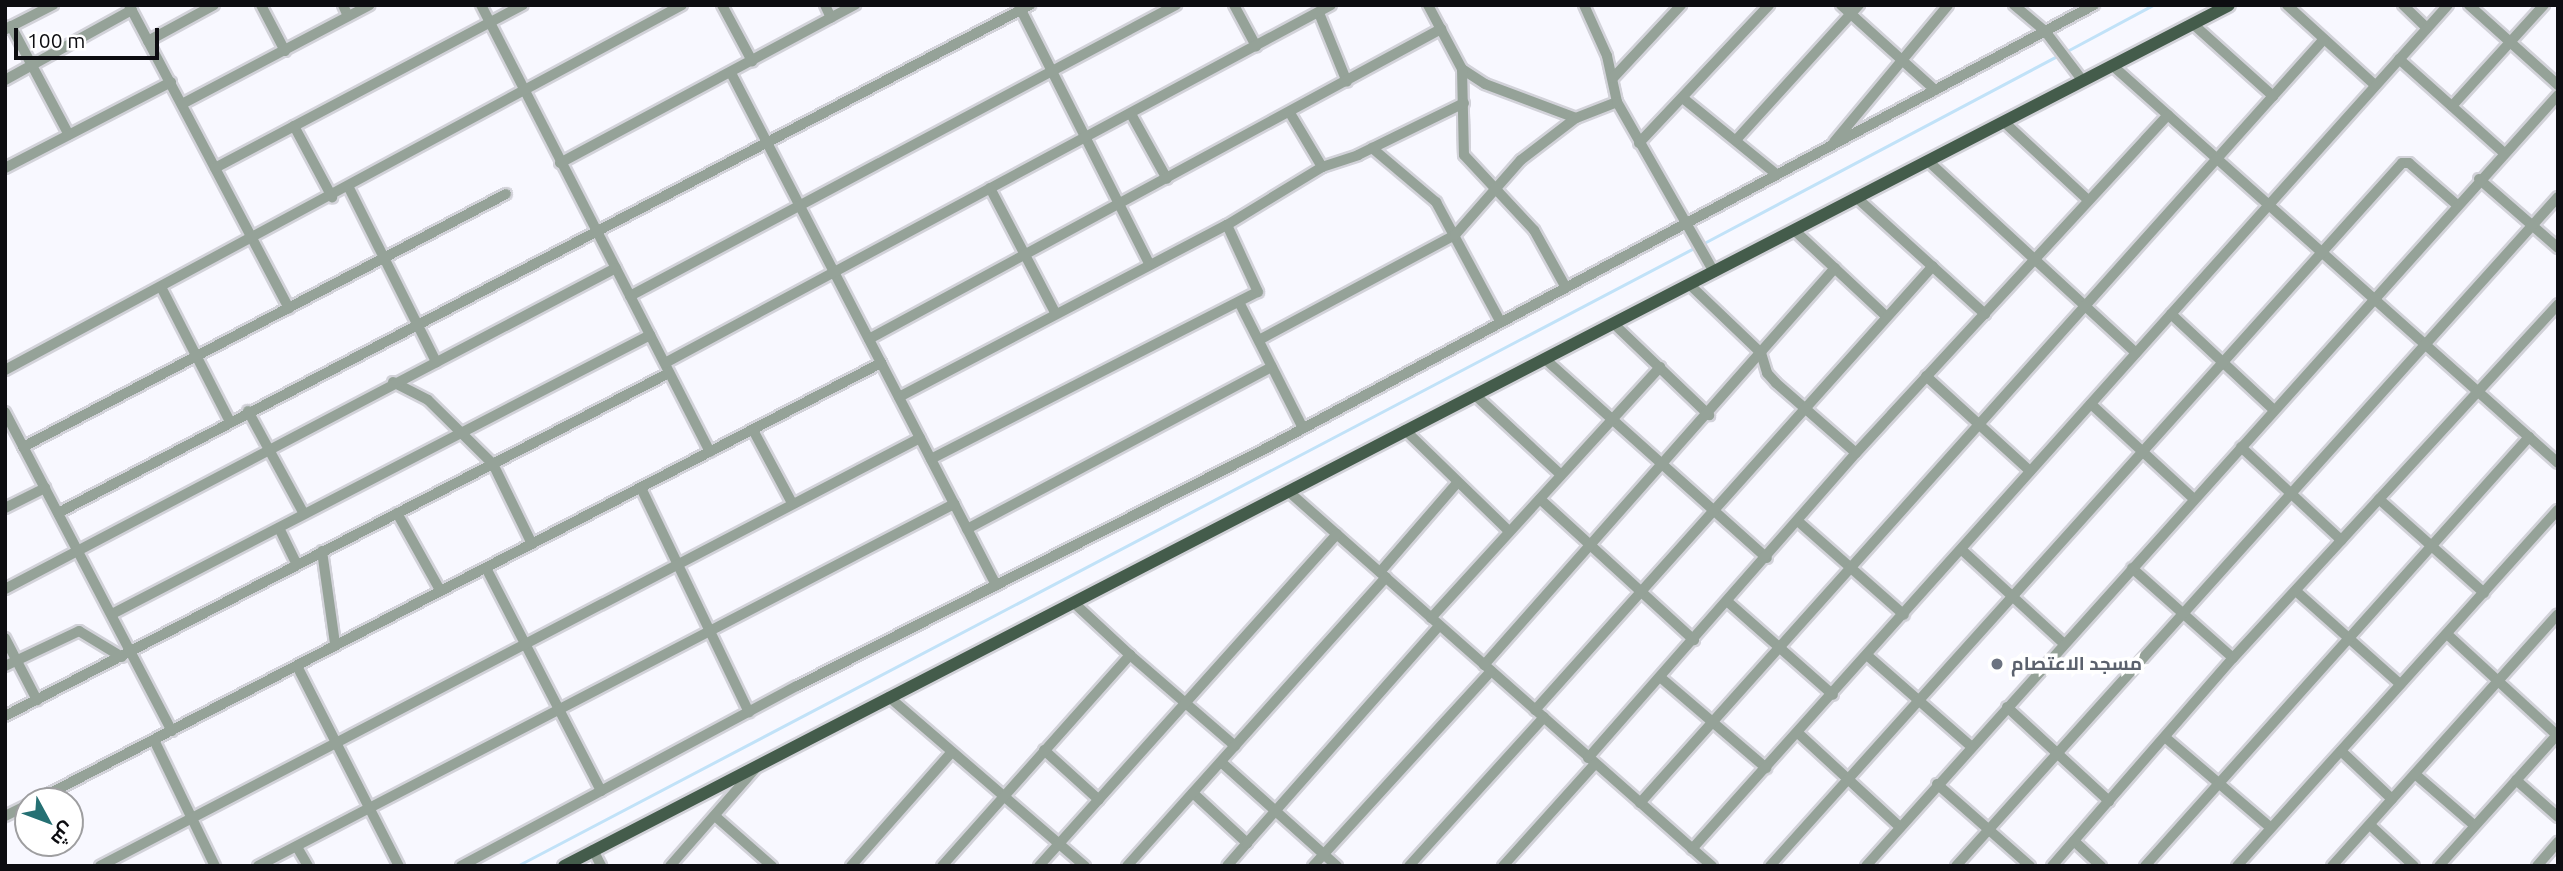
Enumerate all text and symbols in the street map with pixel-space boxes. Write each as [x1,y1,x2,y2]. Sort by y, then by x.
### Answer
scale bar [18,14,163,58]
text: 100 m [27,28,85,52]
place label: مسجد الاعتصام [2011,653,2142,675]
marker: مسجد الاعتصام [1989,656,2005,672]
north arrow [14,787,84,857]
text: ش [47,818,80,851]

